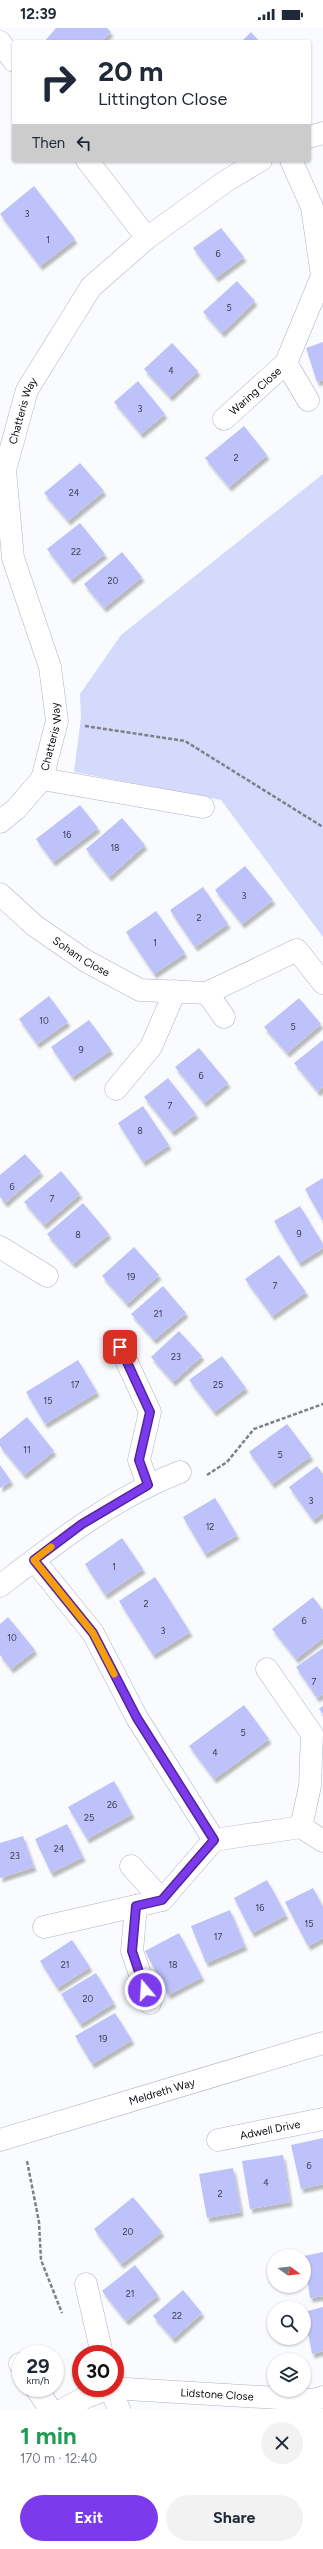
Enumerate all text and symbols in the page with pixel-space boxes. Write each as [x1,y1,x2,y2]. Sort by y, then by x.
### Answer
text: 12:39 [20,5,57,23]
text: 20 m [98,54,163,88]
icon: right [32,56,84,108]
text: Littington Close [98,88,227,110]
icon: left [73,132,95,154]
text: Then [32,134,65,152]
house number: 3 [25,208,30,219]
house number: 1 [46,234,50,245]
house number: 6 [215,248,221,259]
house number: 5 [226,302,232,313]
street label: Waring Close [227,364,284,418]
house number: 4 [168,365,174,376]
street label: Chatteris Way [6,375,40,446]
house number: 3 [138,403,143,414]
house number: 2 [233,452,239,463]
house number: 24 [69,487,80,498]
house number: 22 [71,546,81,557]
house number: 20 [108,575,119,586]
street label: Chatteris Way [38,702,64,772]
house number: 16 [63,829,71,840]
house number: 18 [110,842,120,853]
house number: 3 [242,890,247,901]
house number: 2 [196,912,202,923]
street label: Soham Close [50,934,112,979]
house number: 1 [153,937,157,948]
house number: 10 [39,1015,49,1026]
house number: 5 [290,1021,296,1032]
house number: 9 [78,1044,84,1055]
house number: 6 [198,1070,204,1081]
house number: 7 [168,1100,173,1111]
house number: 8 [137,1125,143,1136]
house number: 6 [9,1181,15,1192]
house number: 7 [50,1193,55,1204]
house number: 9 [296,1228,302,1239]
house number: 8 [75,1229,81,1240]
house number: 19 [127,1271,135,1282]
house number: 7 [273,1280,278,1291]
house number: 21 [154,1308,162,1319]
pin [103,1330,137,1364]
icon: arrive [109,1336,131,1358]
house number: 23 [171,1351,181,1362]
house number: 17 [71,1379,79,1390]
house number: 25 [213,1379,223,1390]
house number: 15 [44,1395,52,1406]
house number: 11 [23,1444,31,1455]
house number: 5 [277,1449,283,1460]
house number: 3 [309,1495,314,1506]
house number: 12 [206,1521,214,1532]
house number: 1 [112,1561,116,1572]
house number: 2 [143,1598,149,1609]
house number: 6 [301,1615,307,1626]
house number: 3 [161,1625,166,1636]
house number: 10 [7,1632,17,1643]
house number: 7 [312,1676,317,1687]
house number: 5 [240,1727,246,1738]
house number: 4 [212,1747,218,1758]
house number: 26 [107,1799,117,1810]
house number: 25 [84,1812,94,1823]
house number: 24 [54,1843,65,1854]
house number: 23 [10,1850,20,1861]
house number: 16 [256,1902,264,1913]
house number: 15 [305,1918,313,1929]
house number: 17 [214,1931,222,1942]
house number: 21 [61,1959,69,1970]
house number: 18 [168,1959,178,1970]
position arrow [124,1969,166,2011]
house number: 20 [83,1993,94,2004]
house number: 19 [99,2033,107,2044]
street label: Meldreth Way [127,2075,197,2107]
street label: Adwell Drive [239,2117,301,2142]
house number: 6 [306,2160,312,2171]
house number: 4 [263,2177,269,2188]
house number: 2 [217,2188,223,2199]
house number: 20 [123,2226,134,2237]
north arrow [267,2249,311,2293]
map controls [267,2249,311,2397]
house number: 21 [126,2288,134,2299]
button: search [267,2301,311,2345]
house number: 22 [172,2310,182,2321]
speed limit sign: 30 [72,2345,124,2397]
button: layers [267,2353,311,2397]
text: 29 [26,2354,50,2378]
text: km/h [27,2374,49,2387]
street label: Lidstone Close [180,2386,254,2403]
text: 1 min [20,2421,77,2450]
button: close [261,2422,303,2464]
text: 170 m · 12:40 [20,2451,97,2466]
button: Exit [20,2495,158,2541]
button: Share [166,2495,303,2541]

